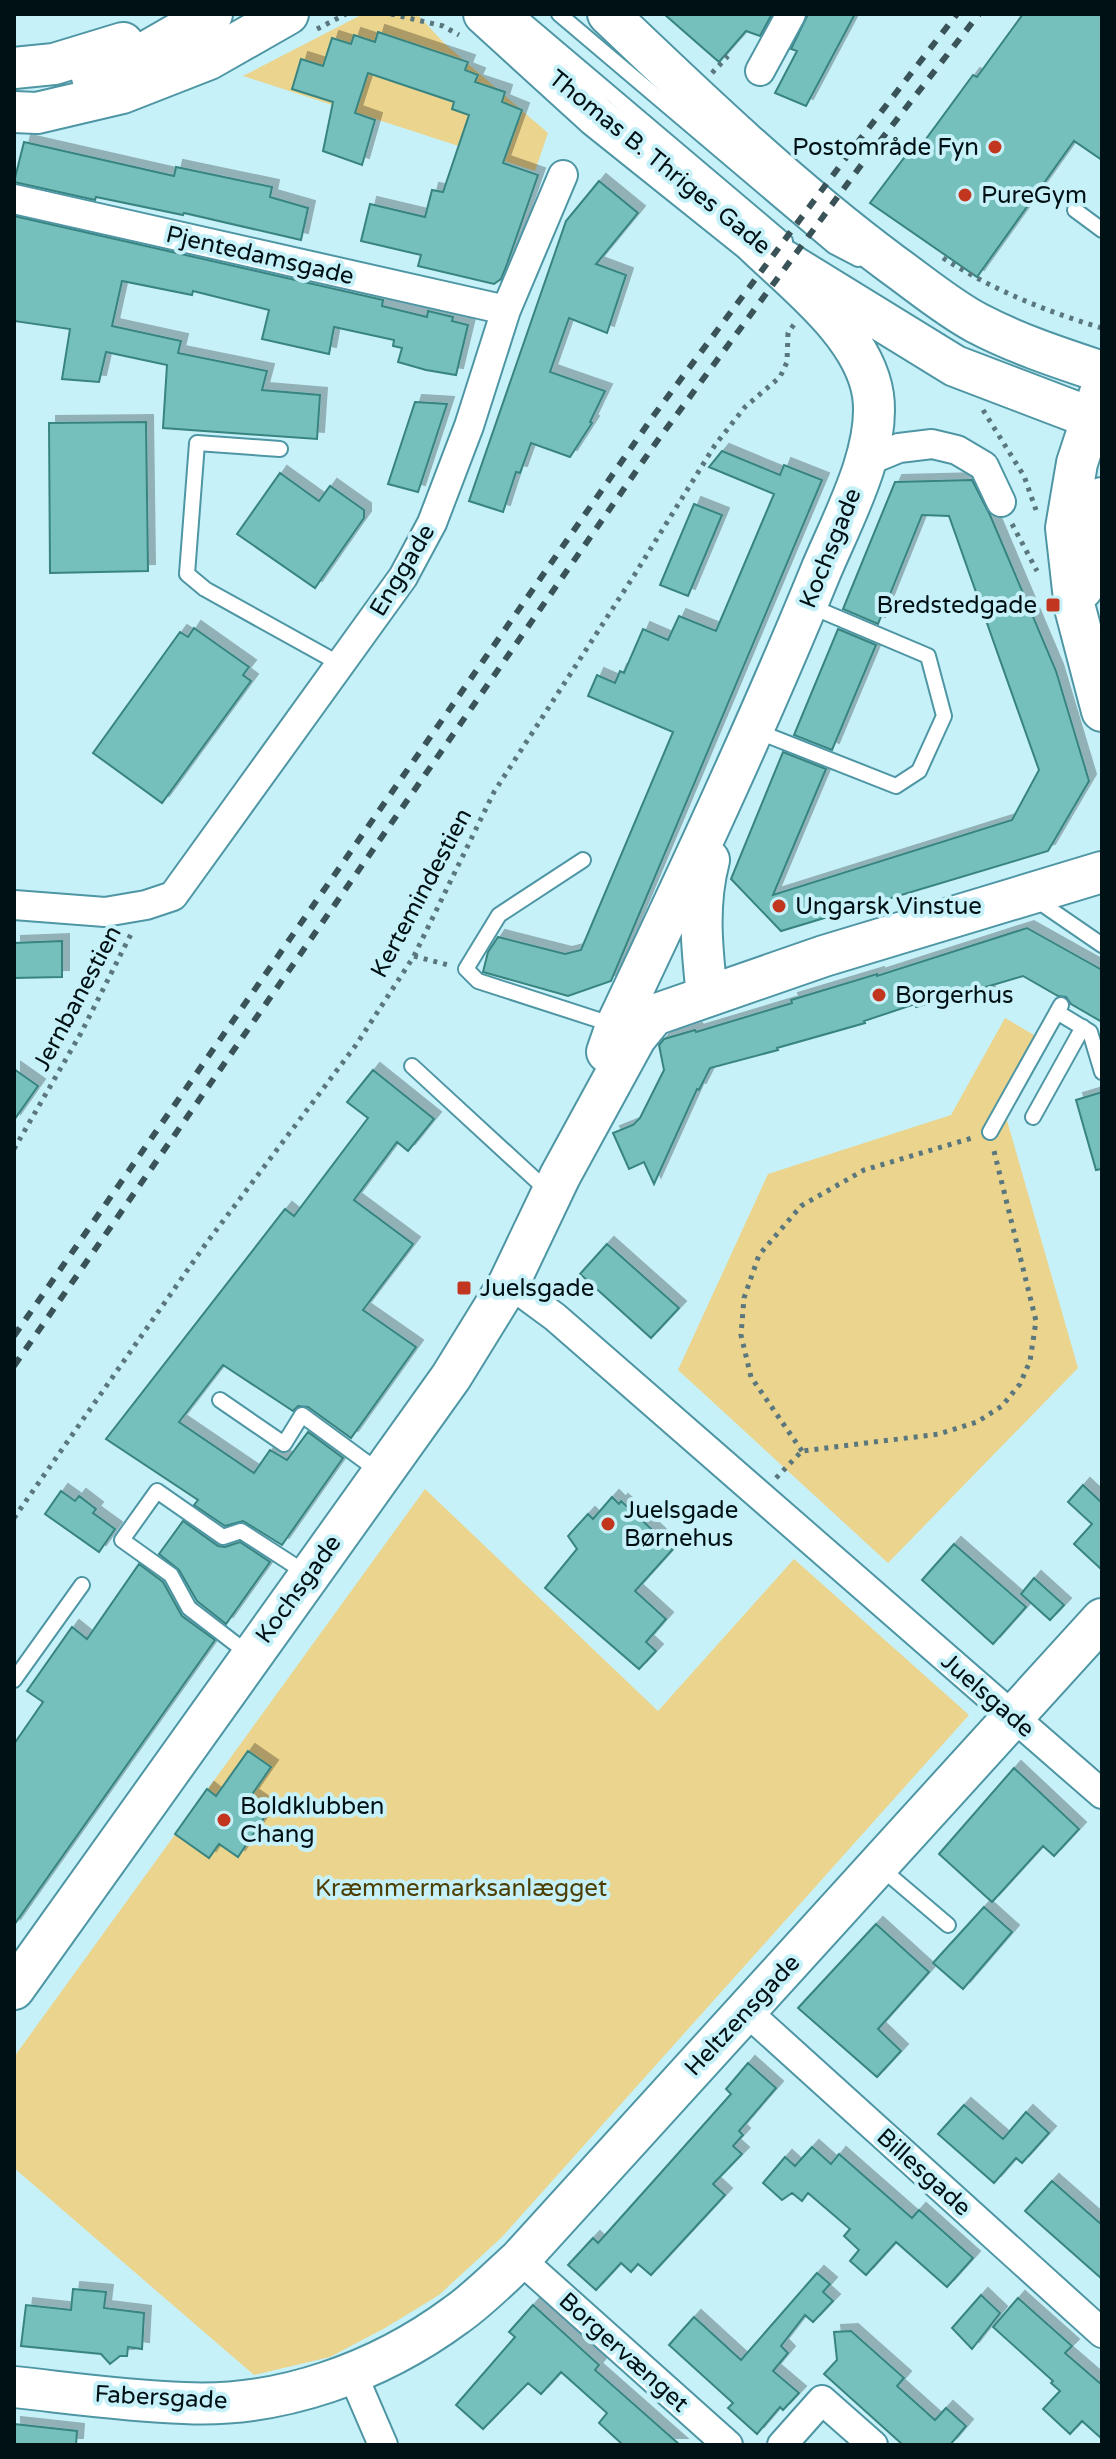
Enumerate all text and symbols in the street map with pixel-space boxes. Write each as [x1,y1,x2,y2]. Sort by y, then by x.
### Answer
street label: Thomas B. Thriges Gade [543,64,776,261]
place label: Postområde Fyn [792,133,979,162]
marker: Postområde Fyn [986,138,1004,156]
place label: PureGym [981,181,1087,210]
marker: PureGym [956,186,974,204]
street label: Pjentedamsgade [163,220,357,291]
street label: Kochsgade [793,484,868,612]
street label: Enggade [364,519,441,622]
place label: Bredstedgade [876,591,1037,620]
marker: Bredstedgade [1044,596,1062,614]
street label: Kertemindestien [365,804,478,983]
place label: Ungarsk Vinstue [795,892,982,921]
marker: Ungarsk Vinstue [770,897,788,915]
street label: Jernbanestien [27,921,128,1076]
place label: Borgerhus [895,981,1014,1010]
marker: Borgerhus [870,986,888,1004]
place label: Juelsgade [480,1274,594,1303]
marker: Juelsgade [455,1279,473,1297]
place label: Juelsgade Børnehus [624,1496,738,1553]
marker: Juelsgade Børnehus [599,1515,617,1533]
street label: Kochsgade [249,1529,347,1649]
street label: Juelsgade [935,1647,1040,1744]
place label: Boldklubben Chang [240,1792,384,1849]
marker: Boldklubben Chang [215,1811,233,1829]
park label: Kræmmermarksanlægget [315,1874,607,1903]
street label: Heltzensgade [679,1949,806,2082]
street label: Billesgade [871,2123,977,2222]
street label: Borgervænget [553,2286,695,2418]
street label: Fabersgade [94,2380,228,2415]

